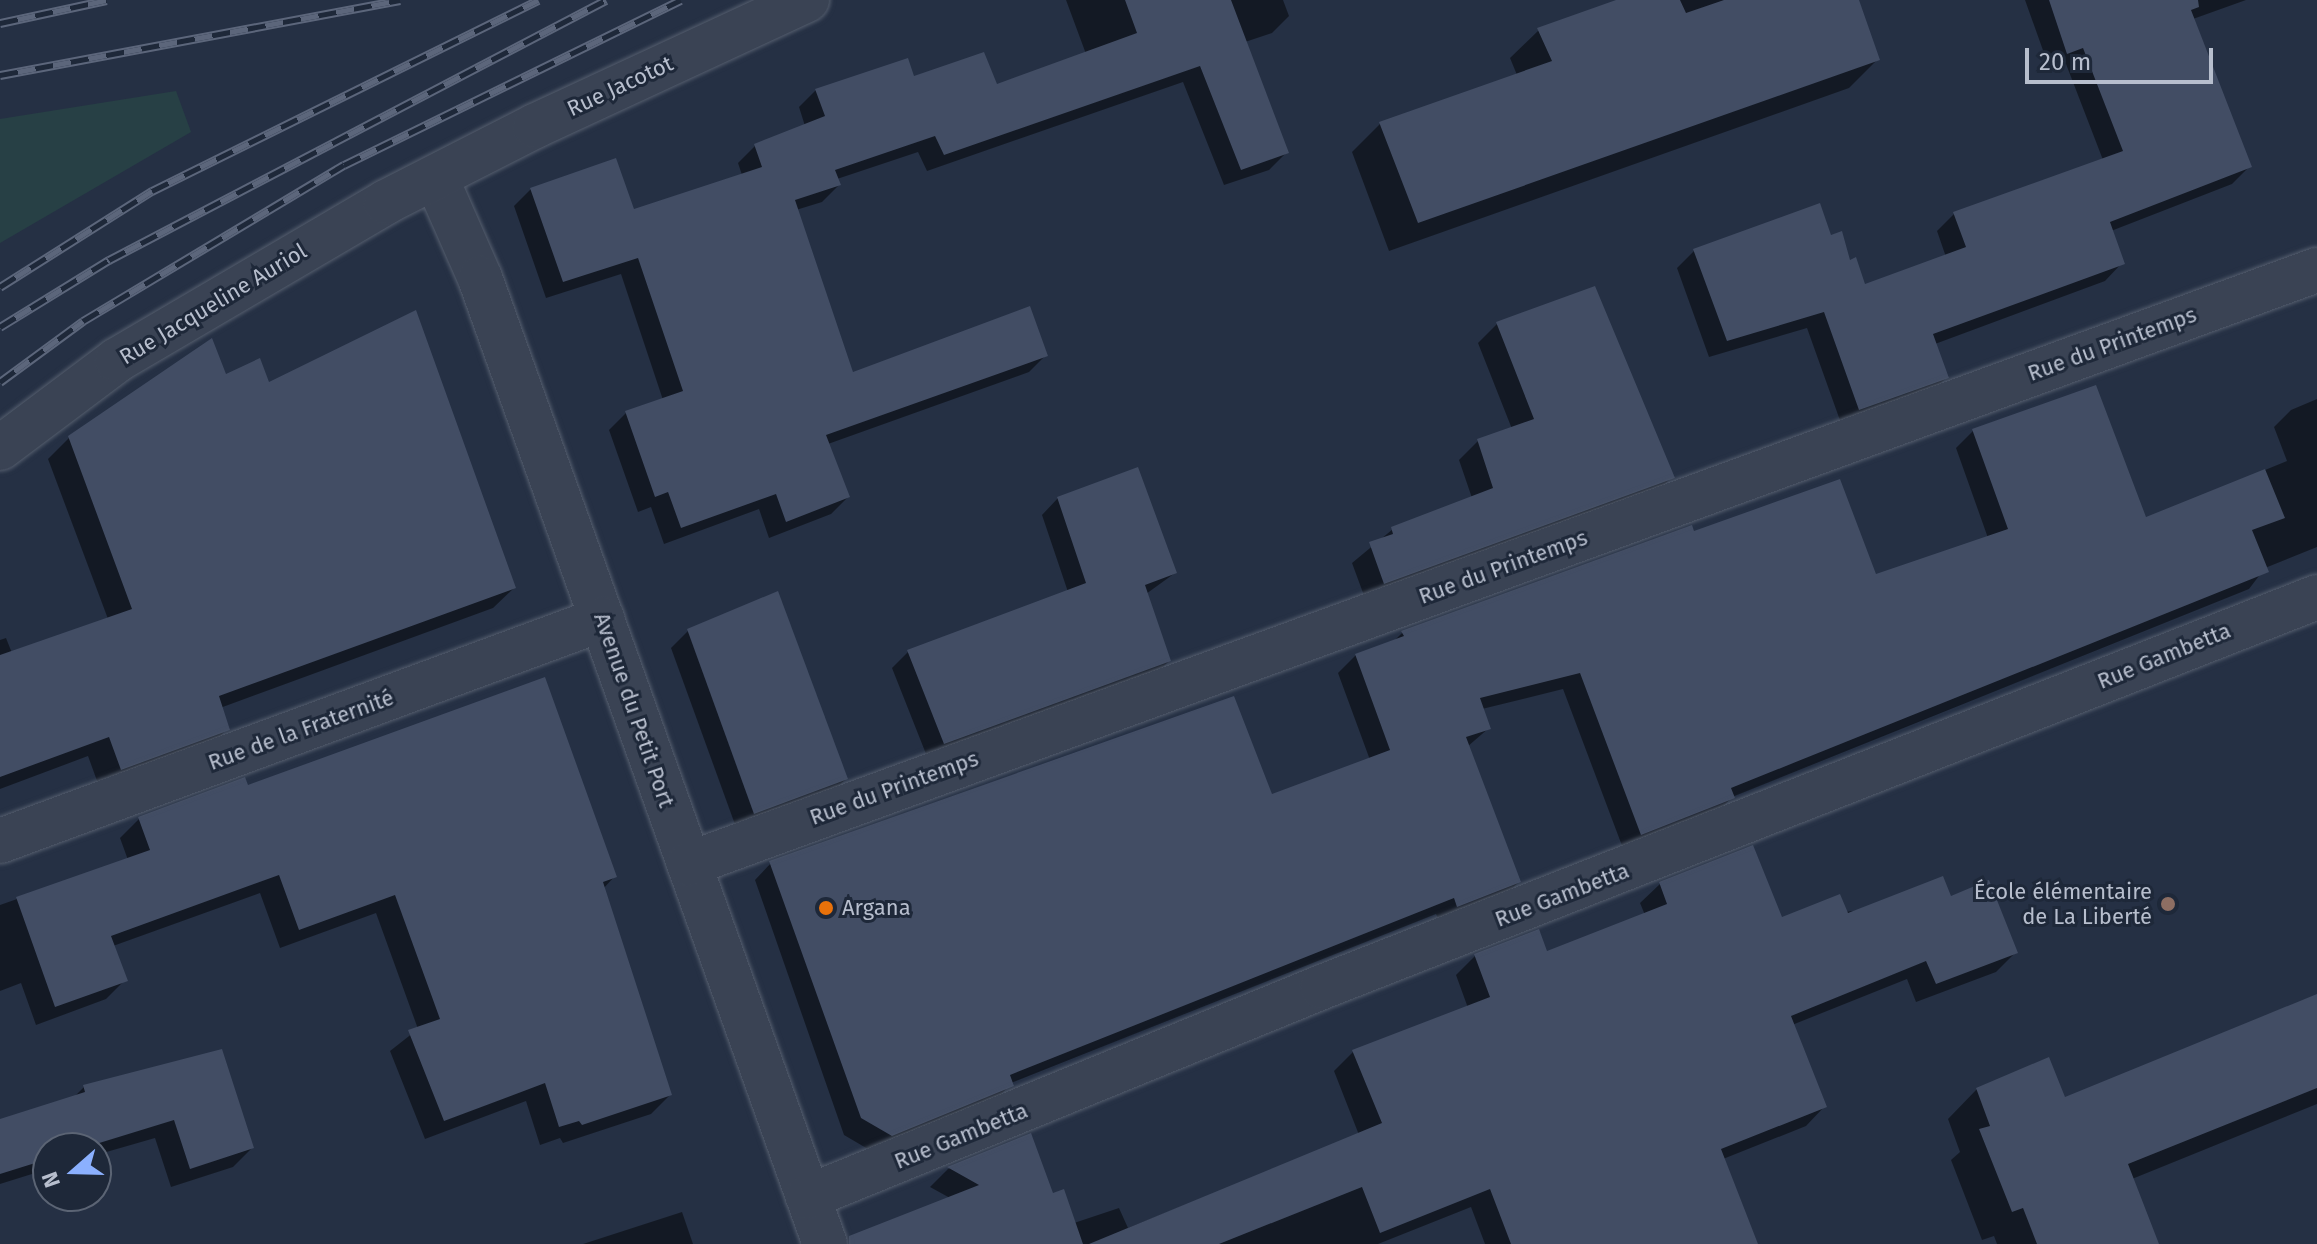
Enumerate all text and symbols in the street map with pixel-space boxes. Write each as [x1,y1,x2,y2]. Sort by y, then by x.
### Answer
scale bar [2029,32,2217,82]
text: 20 m [2039,48,2091,76]
street label: Rue Jacotot [563,50,677,122]
street label: Rue Jacqueline Auriol [115,238,311,370]
street label: Rue du Printemps [2024,301,2200,387]
street label: Rue du Printemps [1415,524,1591,610]
street label: Avenue du Petit Port [588,609,680,811]
street label: Rue Gambetta [2094,617,2234,695]
street label: Rue de la Fraternité [205,684,397,776]
street label: Rue du Printemps [806,745,982,831]
street label: Rue Gambetta [1491,857,1633,933]
place label: École élémentaire de La Liberté [1974,878,2152,930]
place label: Argana [842,895,911,921]
marker: École élémentaire de La Liberté [2159,895,2177,913]
marker: Argana [817,899,835,917]
street label: Rue Gambetta [891,1097,1031,1175]
north arrow [32,1132,112,1212]
text: N [36,1168,66,1191]

